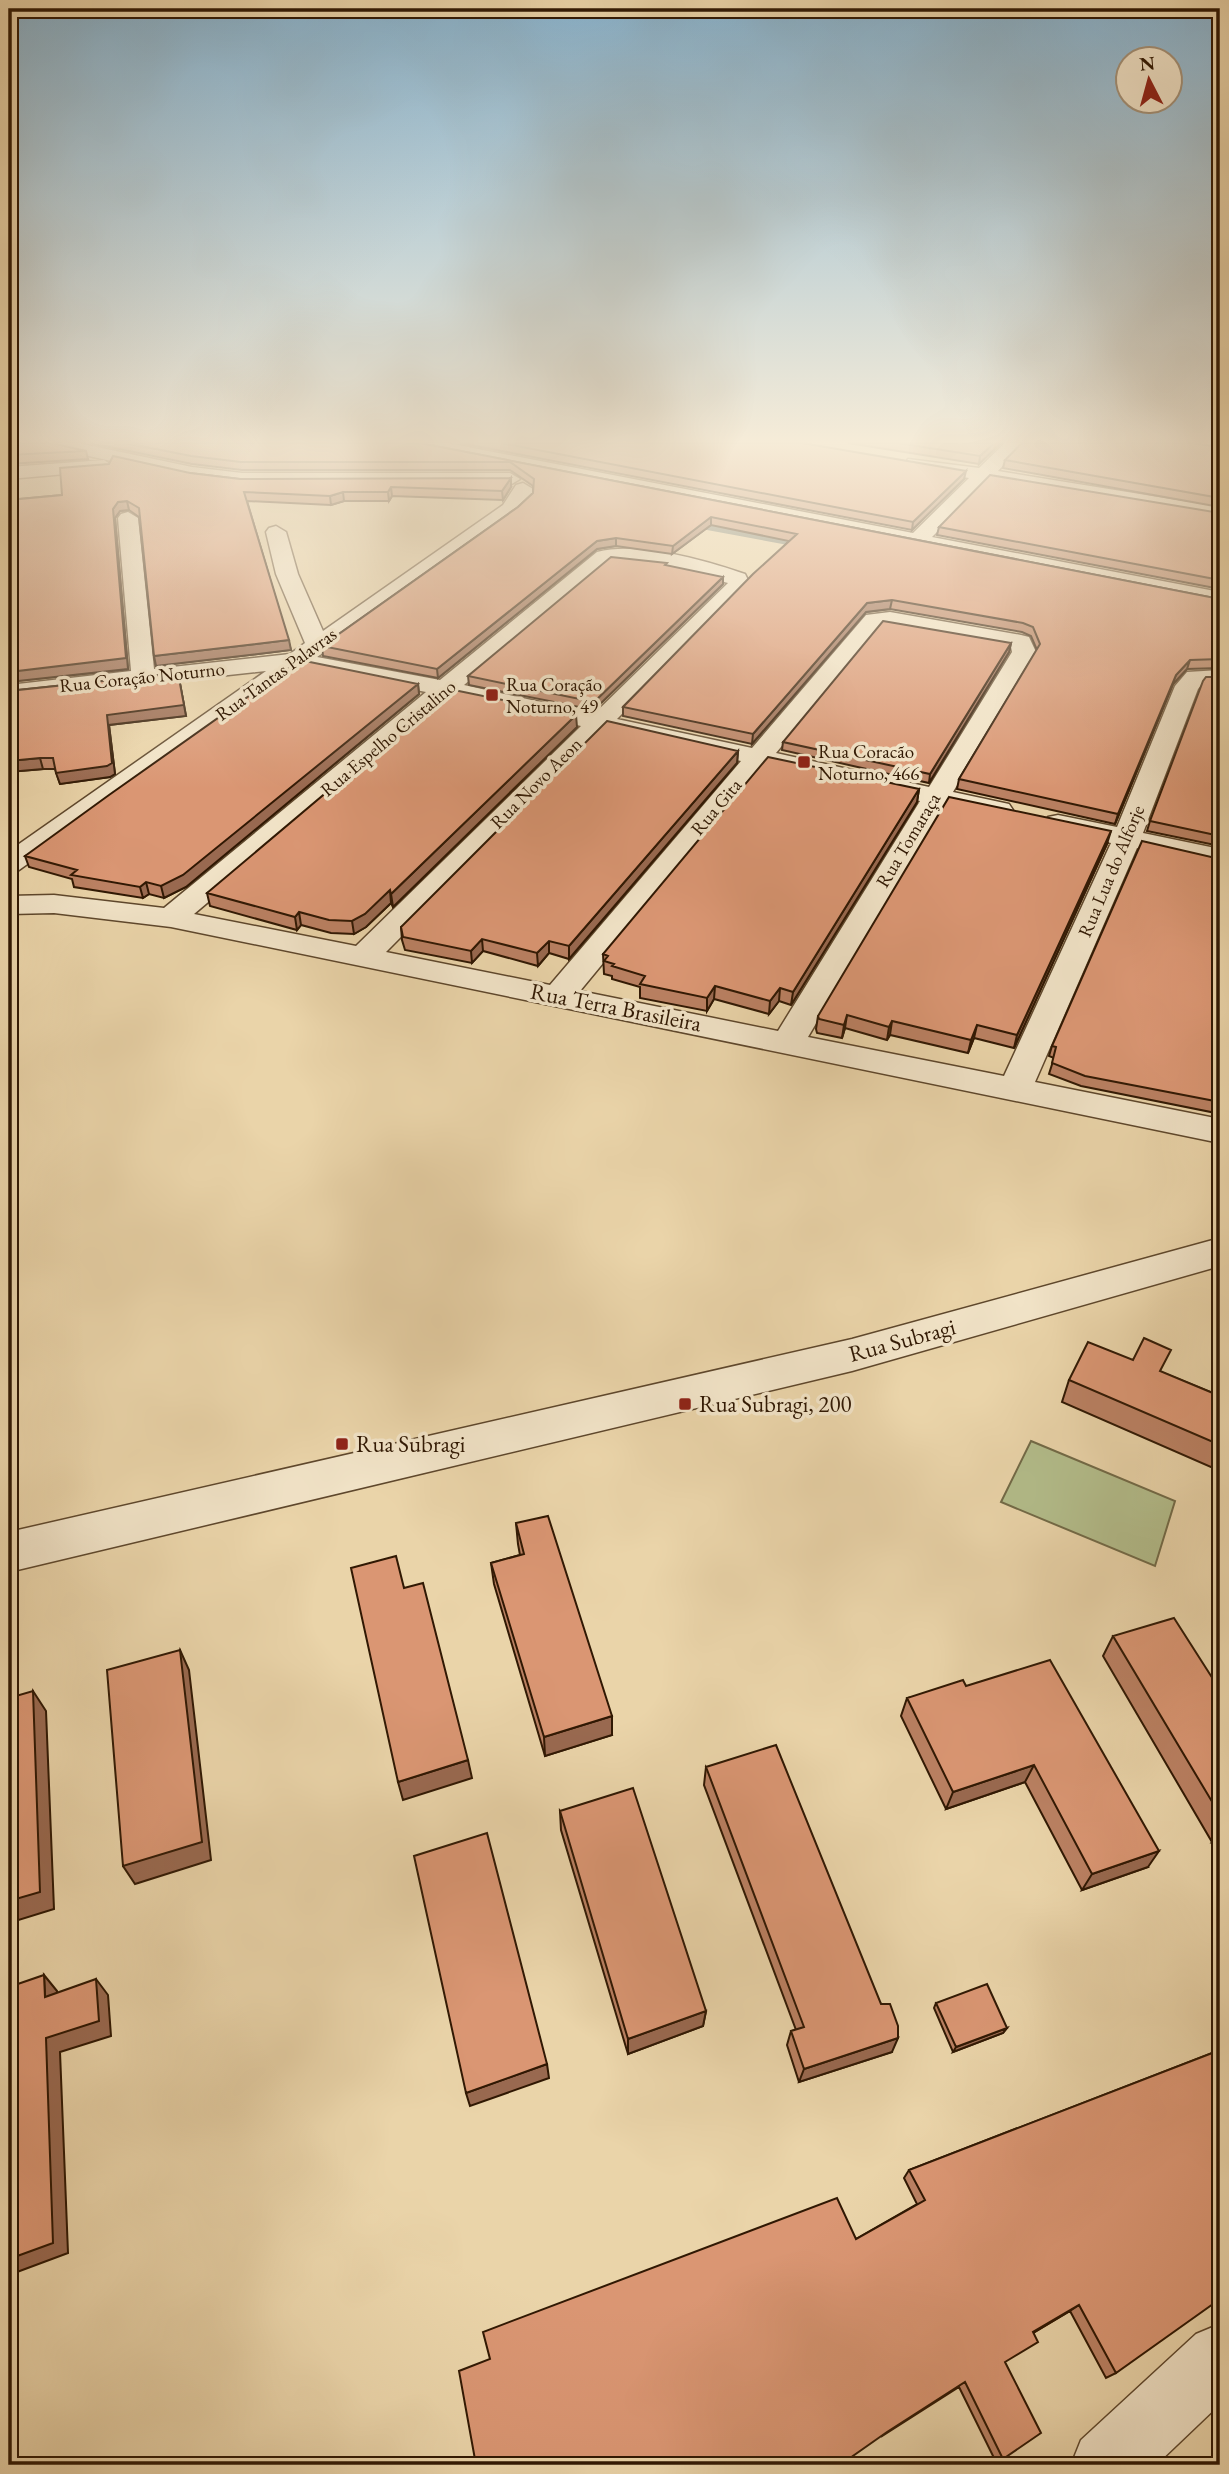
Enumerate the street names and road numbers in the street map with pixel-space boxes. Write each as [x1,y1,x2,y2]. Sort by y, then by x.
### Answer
street label: Rua Tantas Palavras [210,622,342,726]
street label: Rua Coração Noturno [58,656,226,698]
street label: Rua Espelho Cristalino [315,674,461,802]
street label: Rua Novo Aeon [485,732,587,834]
street label: Rua Gita [685,773,747,841]
street label: Rua Tomaraça [870,788,946,892]
street label: Rua Lua do Alforje [1072,801,1150,941]
street label: Rua Terra Brasileira [528,976,705,1038]
street label: Rua Subragi [845,1311,959,1369]

